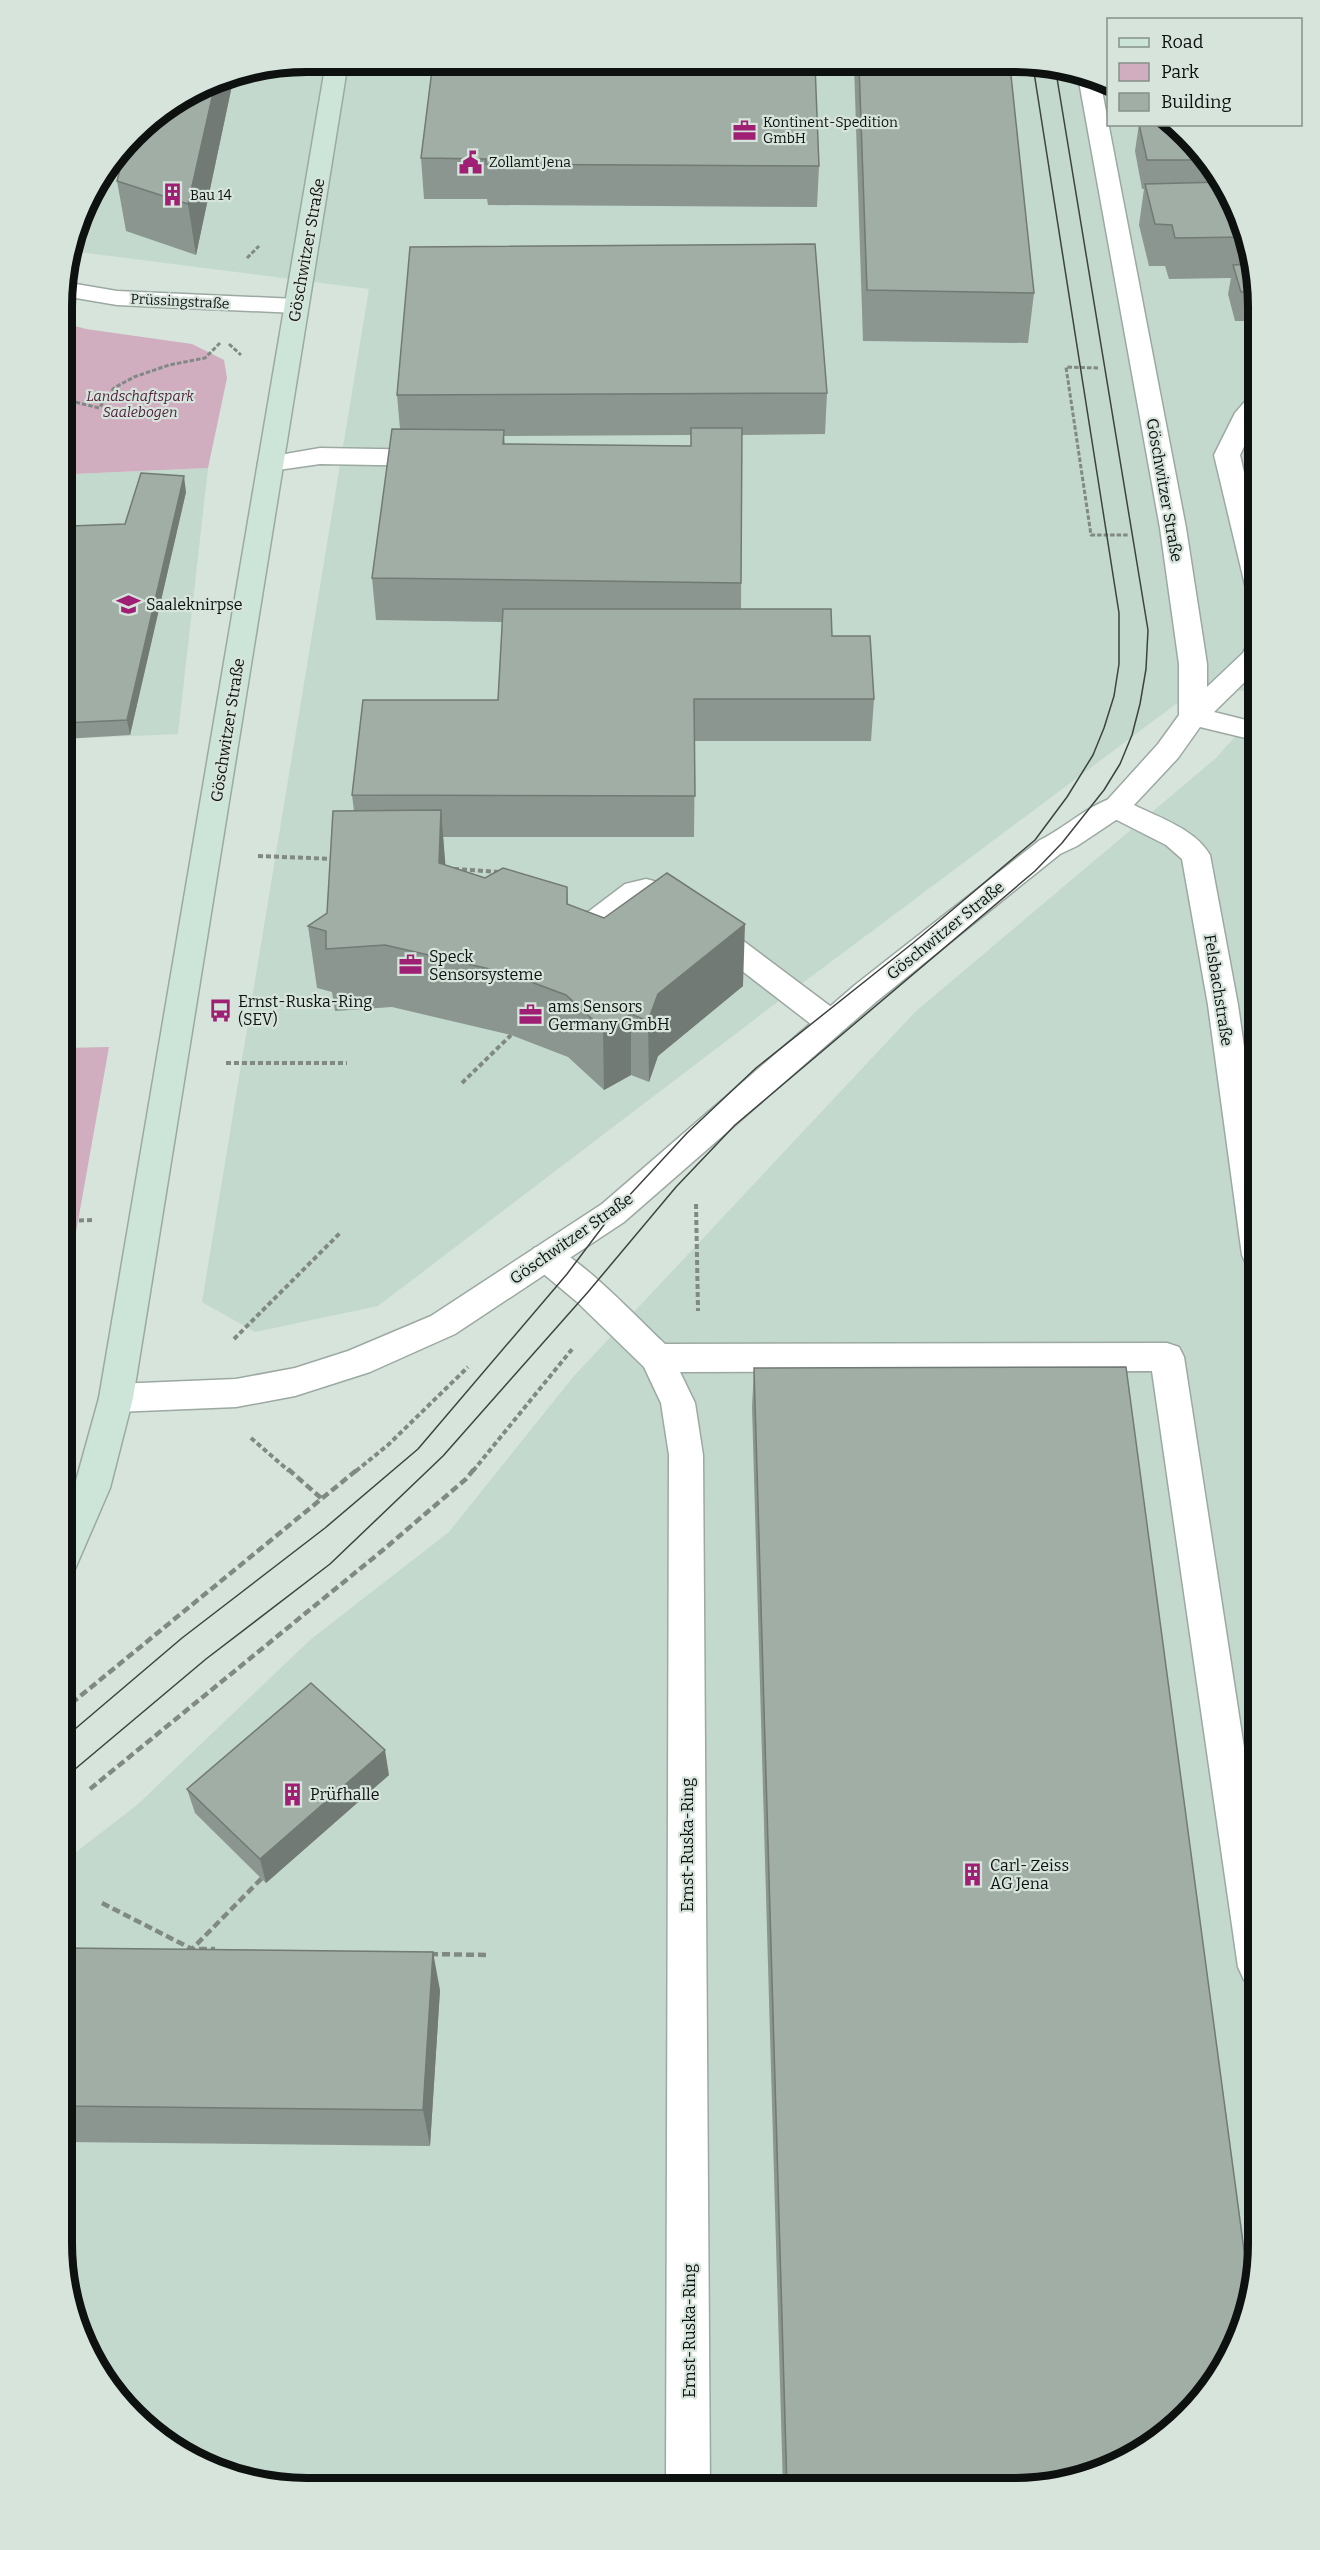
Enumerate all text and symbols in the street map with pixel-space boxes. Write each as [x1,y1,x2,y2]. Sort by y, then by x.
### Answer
legend [1107,18,1302,126]
text: Road [1161,31,1204,53]
text: Park [1161,61,1200,83]
text: Building [1161,91,1232,113]
place label: Kontinent-Spedition GmbH [763,114,898,147]
office icon: Kontinent-Spedition GmbH [732,117,758,143]
public building icon: Zollamt Jena [458,149,484,175]
place label: Zollamt Jena [489,154,571,171]
street label: Göschwitzer Straße [284,177,328,323]
building icon: Bau 14 [159,182,185,208]
place label: Bau 14 [190,187,232,204]
street label: Prüssingstraße [130,290,230,313]
park label: Landschaftspark Saalebogen [86,388,194,421]
street label: Göschwitzer Straße [1143,417,1187,563]
school or university icon: Saaleknirpse [115,591,141,617]
place label: Saaleknirpse [146,595,243,614]
street label: Göschwitzer Straße [207,657,248,803]
street label: Göschwitzer Straße [883,877,1008,984]
street label: Felsbachstraße [1200,933,1237,1047]
place label: Speck Sensorsysteme [429,947,542,984]
office icon: Speck Sensorsysteme [398,952,424,978]
place label: Ernst-Ruska-Ring (SEV) [238,992,372,1029]
bus stop icon: Ernst-Ruska-Ring (SEV) [207,997,233,1023]
place label: ams Sensors Germany GmbH [548,997,670,1034]
office icon: ams Sensors Germany GmbH [517,1002,543,1028]
street label: Göschwitzer Straße [506,1189,636,1288]
street label: Ernst-Ruska-Ring [678,1778,697,1912]
building icon: Prüfhalle [279,1781,305,1807]
place label: Prüfhalle [310,1785,379,1804]
place label: Carl- Zeiss AG Jena [990,1856,1069,1893]
building icon: Carl- Zeiss AG Jena [959,1861,985,1887]
street label: Ernst-Ruska-Ring [680,2264,699,2398]

